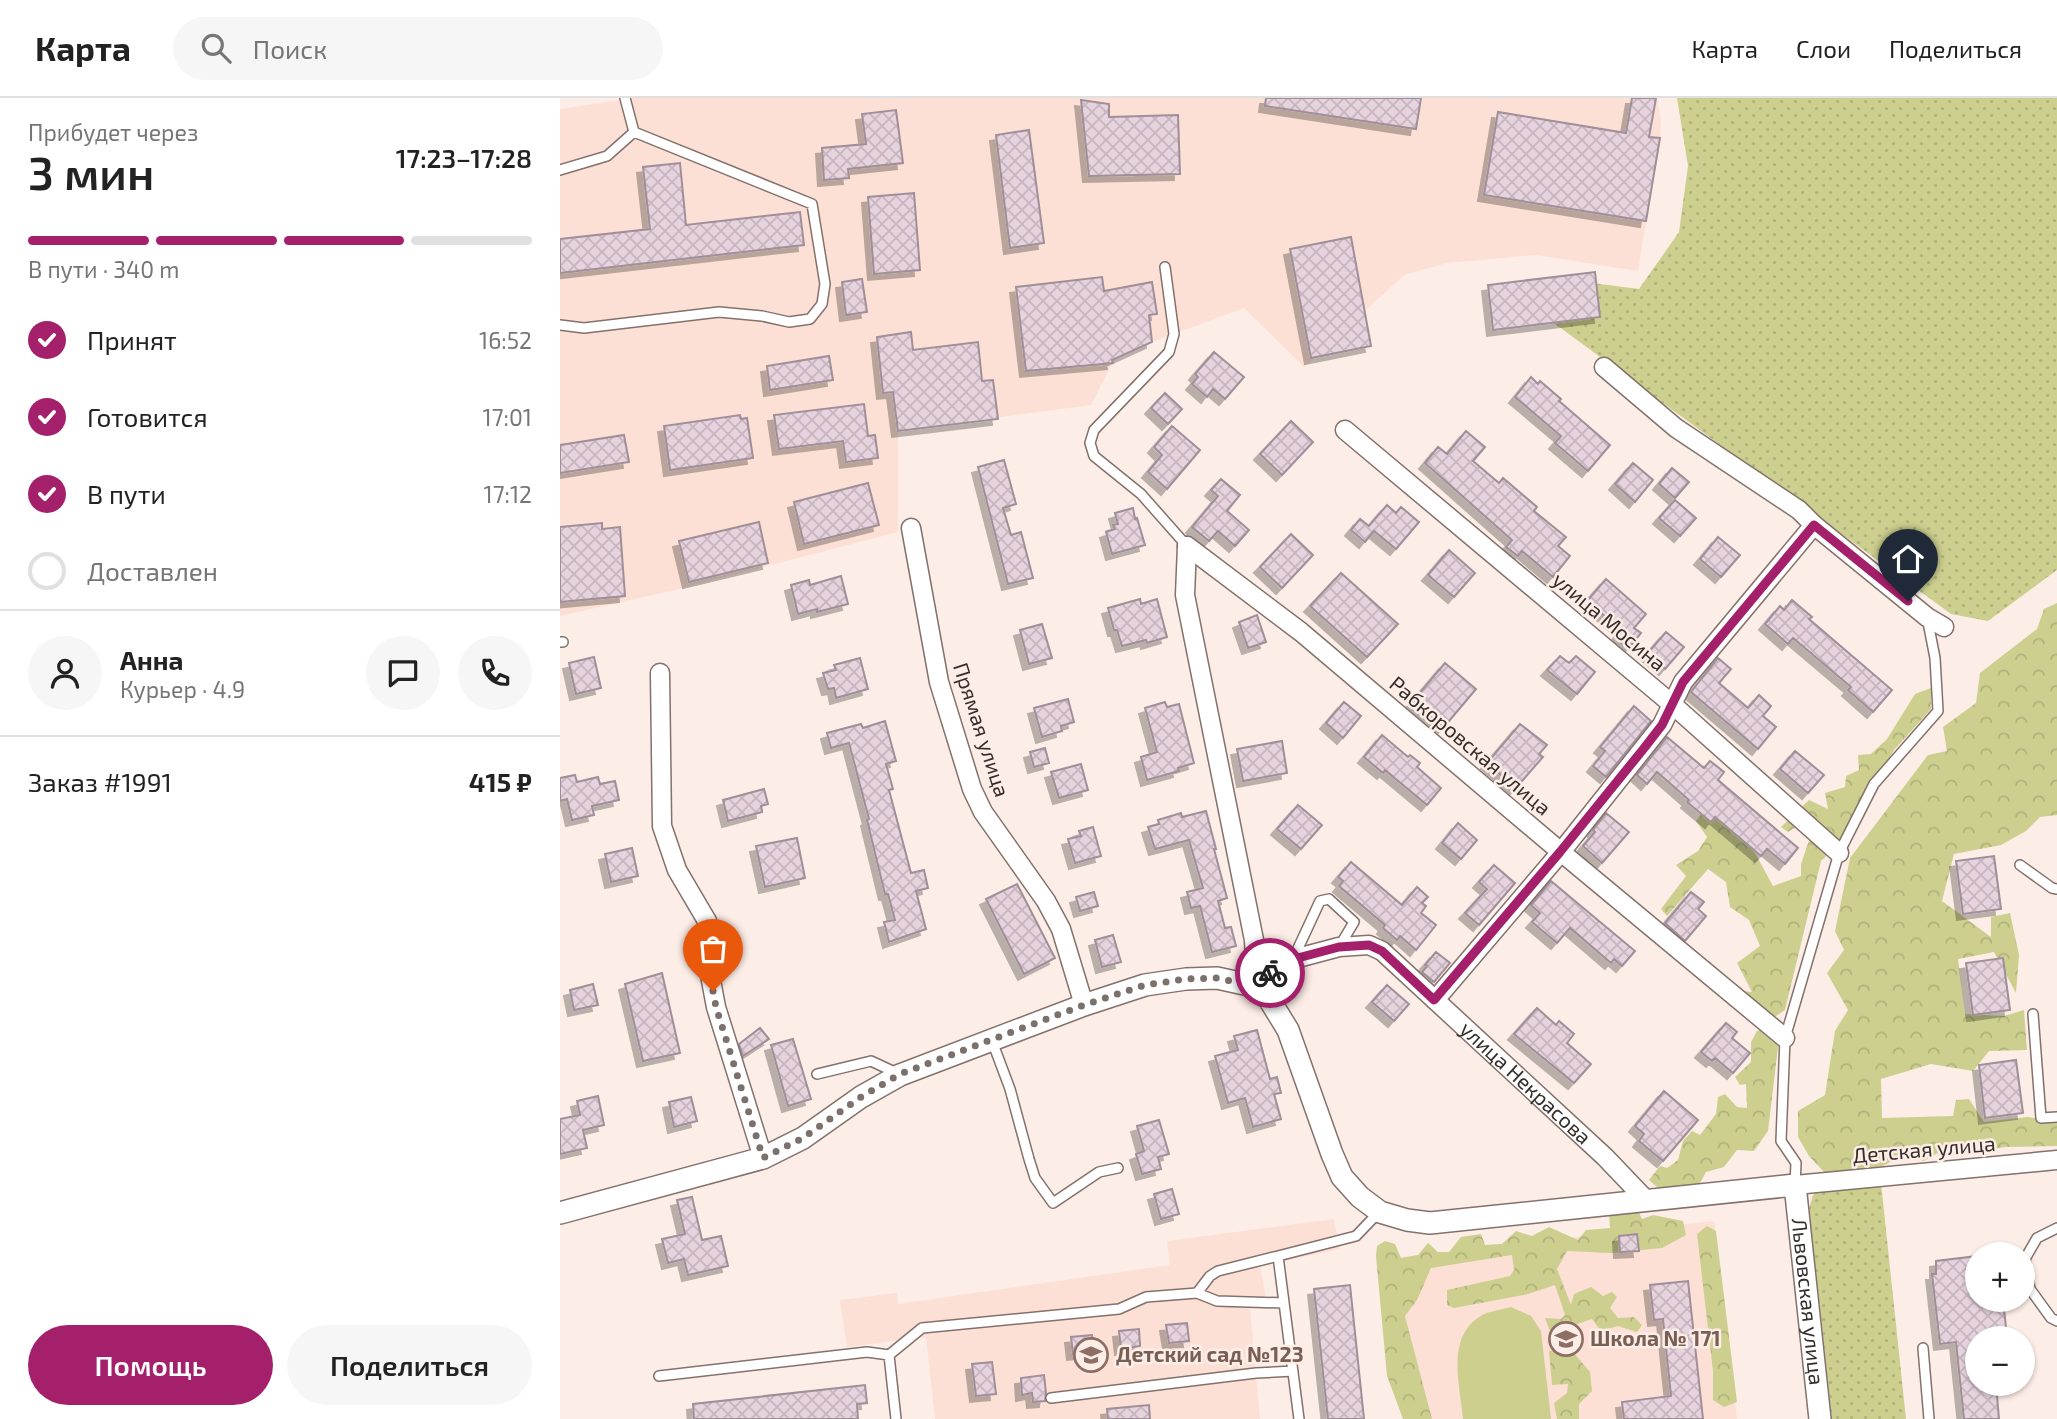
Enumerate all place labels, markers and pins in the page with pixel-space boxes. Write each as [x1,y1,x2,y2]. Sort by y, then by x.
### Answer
pin [1878,529,1938,601]
pin [683,919,743,991]
school or university icon: Школа № 171 [1547,1320,1585,1358]
place label: Школа № 171 [1590,1325,1721,1350]
school or university icon: Детский сад №123 [1072,1336,1110,1374]
place label: Детский сад №123 [1116,1341,1304,1366]

